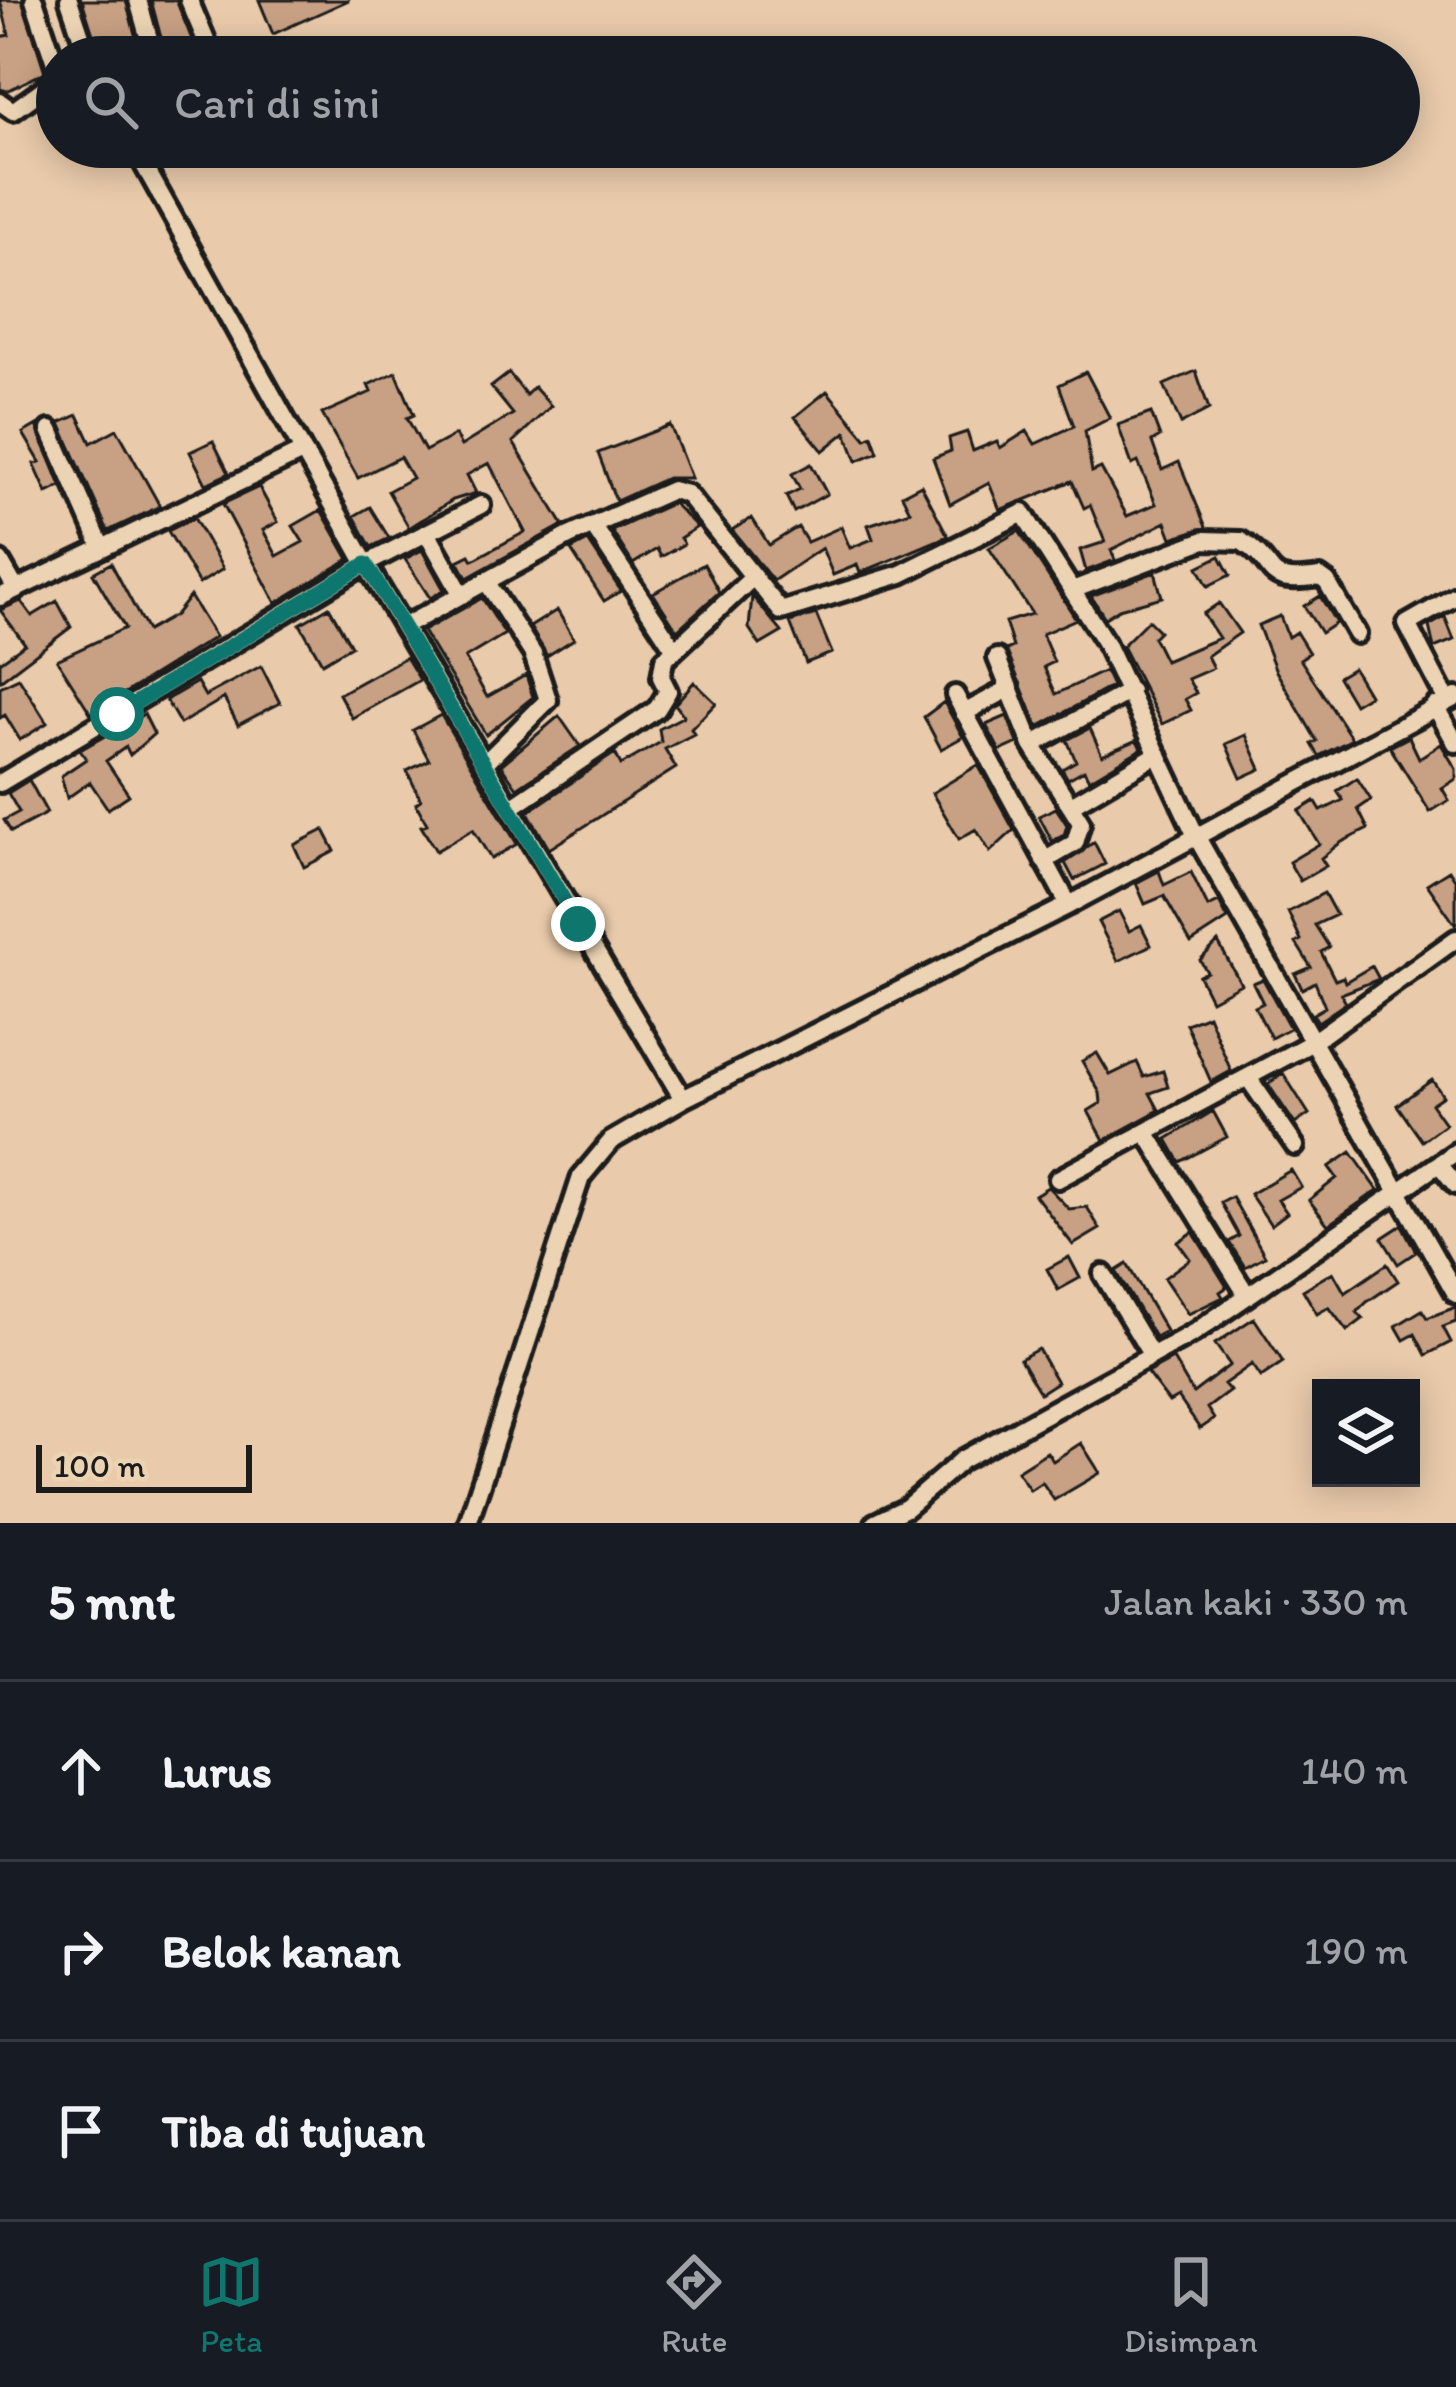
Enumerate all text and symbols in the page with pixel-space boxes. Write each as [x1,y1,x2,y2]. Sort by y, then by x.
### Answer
search box [36,36,1420,168]
icon: search [78,69,144,135]
text: Cari di sini [174,75,380,129]
route start [90,687,144,741]
route end [551,897,605,951]
map controls [1312,1379,1420,1487]
button: layers [1312,1379,1420,1487]
scale bar [36,1439,252,1492]
text: 100 m [54,1446,145,1485]
text: 5 mnt [48,1571,176,1632]
text: Jalan kaki · 330 m [1104,1578,1408,1625]
icon: ahead [48,1738,114,1804]
text: Lurus [162,1744,272,1798]
text: 140 m [1301,1747,1408,1794]
icon: right [48,1918,114,1984]
text: Belok kanan [162,1924,401,1978]
text: 190 m [1304,1927,1408,1974]
icon: arrive [48,2098,114,2164]
text: Tiba di tujuan [162,2104,425,2158]
tab: Peta [198,2249,264,2360]
tab: Rute [661,2249,728,2360]
tab: Disimpan [1124,2249,1258,2360]

